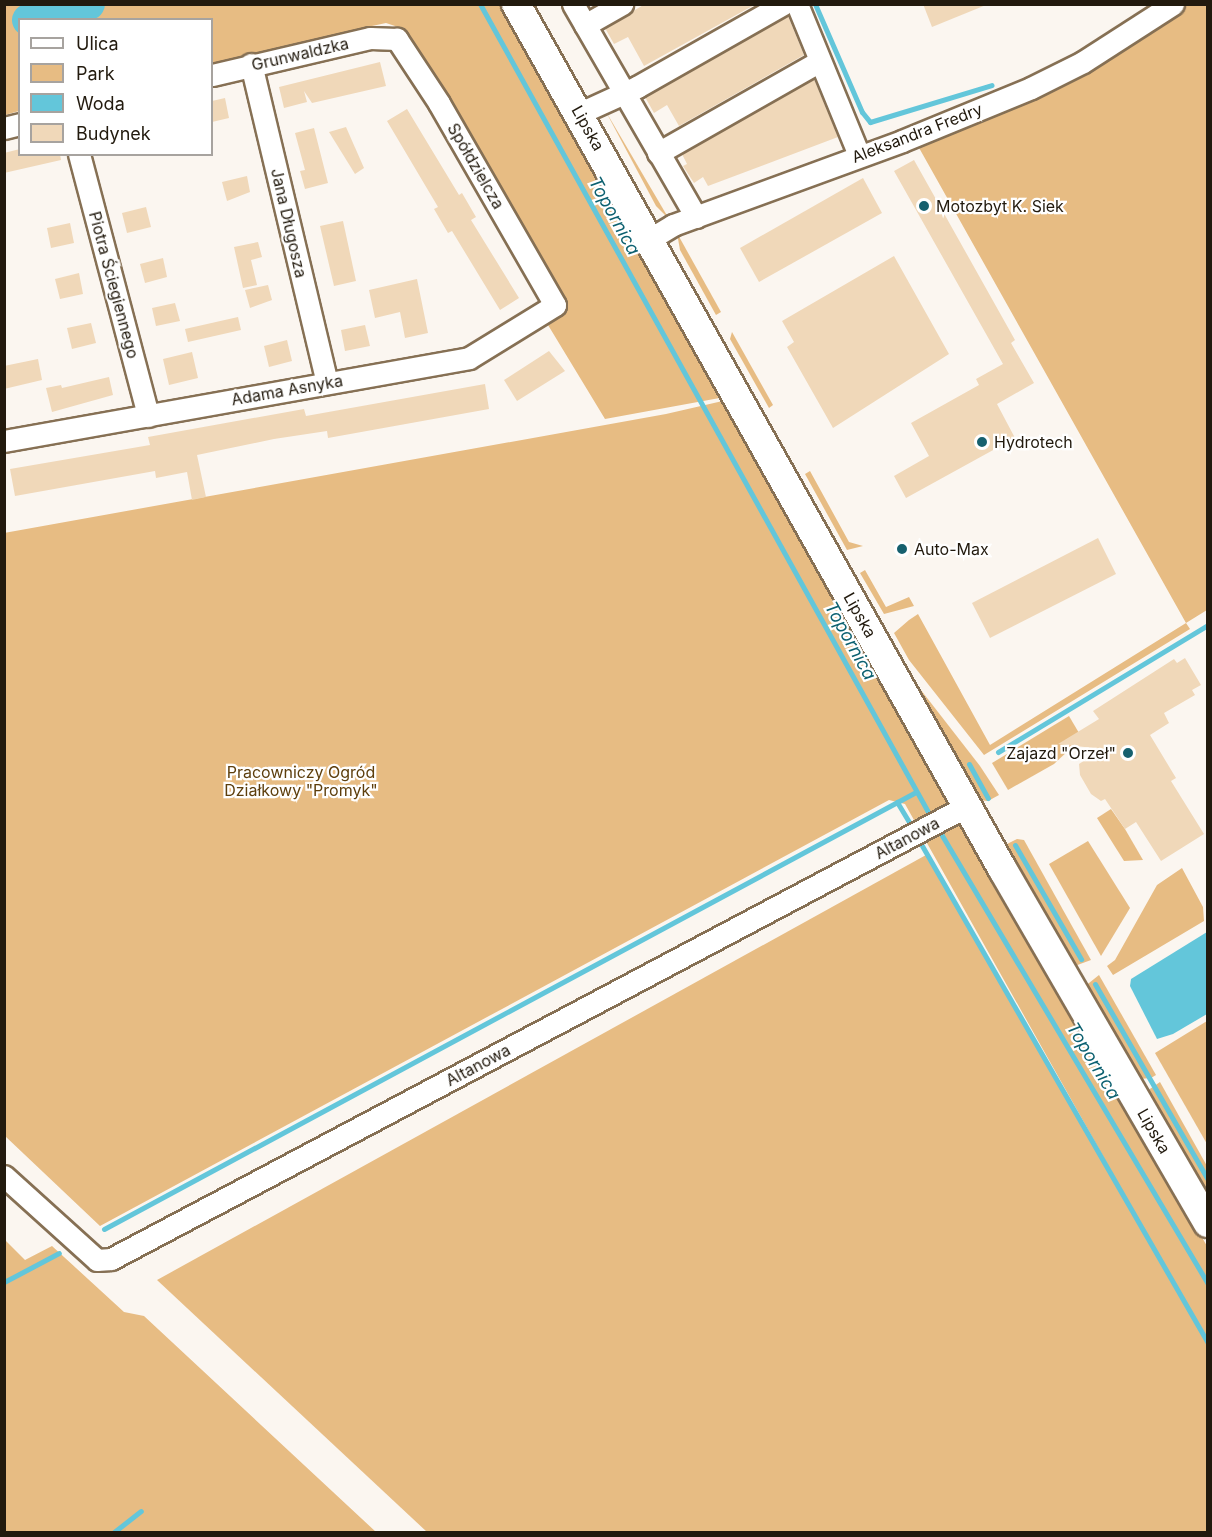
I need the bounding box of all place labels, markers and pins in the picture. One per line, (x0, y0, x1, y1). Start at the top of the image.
place label: Motozbyt K. Siek (936, 196, 1064, 216)
marker: Motozbyt K. Siek (917, 199, 931, 213)
place label: Hydrotech (994, 432, 1073, 452)
marker: Hydrotech (975, 435, 989, 449)
place label: Auto-Max (914, 539, 989, 559)
marker: Auto-Max (895, 542, 909, 556)
place label: Zajazd "Orzeł" (1006, 743, 1116, 763)
marker: Zajazd "Orzeł" (1121, 746, 1135, 760)

